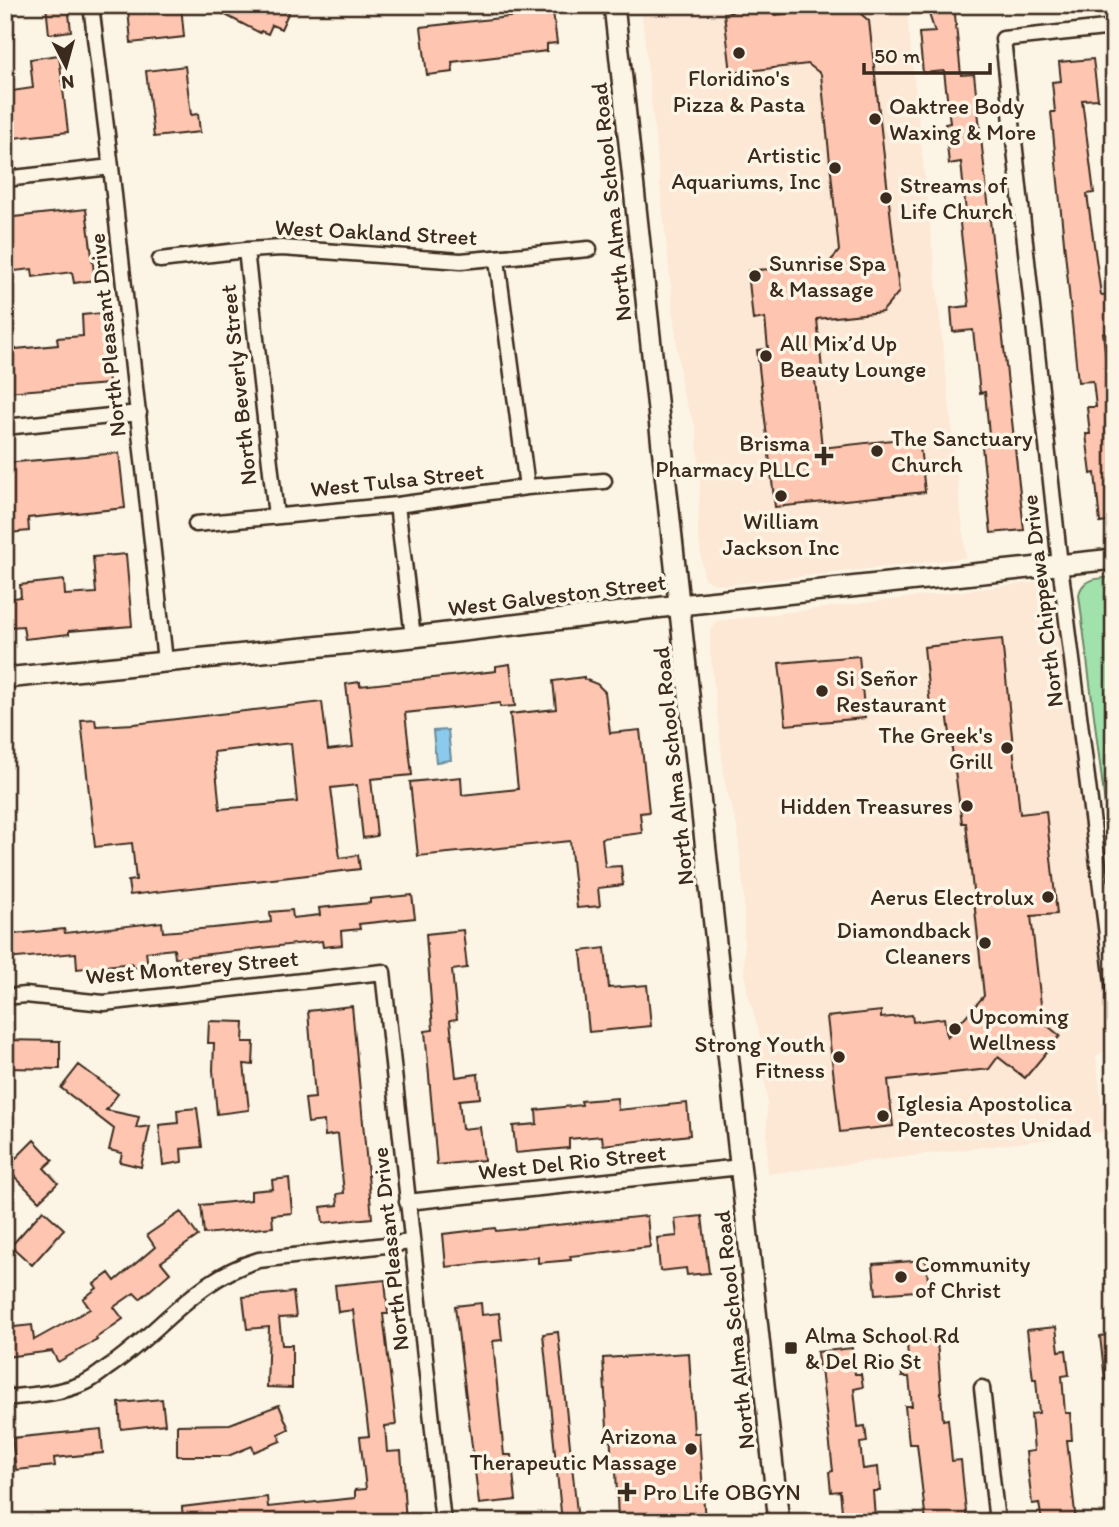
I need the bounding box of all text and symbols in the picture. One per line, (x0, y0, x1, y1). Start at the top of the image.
north arrow (32, 32, 102, 102)
scale bar (864, 32, 990, 76)
text: 50 m (874, 43, 921, 68)
marker: Floridino's Pizza & Pasta (731, 45, 747, 61)
place label: Floridino's Pizza & Pasta (673, 64, 805, 118)
text: N (60, 70, 75, 95)
street label: North Alma School Road (584, 81, 637, 323)
place label: Oaktree Body Waxing & More (889, 92, 1036, 146)
marker: Oaktree Body Waxing & More (867, 111, 883, 127)
place label: Artistic Aquariums, Inc (671, 141, 821, 195)
marker: Artistic Aquariums, Inc (827, 160, 843, 176)
place label: Streams of Life Church (900, 171, 1014, 225)
marker: Streams of Life Church (878, 190, 894, 206)
street label: West Oakland Street (274, 213, 478, 251)
street label: North Pleasant Drive (82, 232, 132, 438)
place label: Sunrise Spa & Massage (769, 249, 886, 303)
marker: Sunrise Spa & Massage (747, 268, 763, 284)
street label: North Beverly Street (214, 283, 262, 487)
place label: All Mix’d Up Beauty Lounge (780, 329, 926, 383)
marker: All Mix’d Up Beauty Lounge (758, 348, 774, 364)
place label: The Sanctuary Church (891, 424, 1033, 478)
place label: Brisma Pharmacy PLLC (655, 429, 810, 483)
marker: The Sanctuary Church (869, 443, 885, 459)
marker: Brisma Pharmacy PLLC (816, 448, 832, 464)
street label: West Tulsa Street (309, 457, 485, 503)
marker: William Jackson Inc (773, 488, 789, 504)
street label: North Chippewa Drive (1015, 493, 1069, 709)
place label: William Jackson Inc (722, 507, 840, 561)
street label: West Galveston Street (446, 568, 668, 622)
street label: North Alma School Road (646, 645, 699, 887)
place label: Si Señor Restaurant (836, 664, 947, 718)
marker: Si Señor Restaurant (814, 683, 830, 699)
place label: The Greek's Grill (879, 721, 993, 775)
marker: The Greek's Grill (999, 740, 1015, 756)
place label: Hidden Treasures (780, 792, 953, 820)
marker: Hidden Treasures (959, 798, 975, 814)
place label: Aerus Electrolux (871, 883, 1034, 911)
marker: Aerus Electrolux (1040, 889, 1056, 905)
place label: Diamondback Cleaners (836, 916, 971, 970)
marker: Diamondback Cleaners (977, 935, 993, 951)
street label: West Monterey Street (84, 944, 300, 990)
place label: Upcoming Wellness (969, 1002, 1069, 1056)
marker: Upcoming Wellness (947, 1021, 963, 1037)
place label: Strong Youth Fitness (695, 1030, 825, 1084)
marker: Strong Youth Fitness (831, 1049, 847, 1065)
place label: Iglesia Apostolica Pentecostes Unidad (897, 1089, 1092, 1143)
marker: Iglesia Apostolica Pentecostes Unidad (875, 1108, 891, 1124)
street label: West Del Rio Street (477, 1138, 668, 1186)
street label: North Pleasant Drive (365, 1146, 415, 1352)
street label: North Alma School Road (707, 1209, 760, 1451)
place label: Community of Christ (915, 1250, 1031, 1304)
marker: Community of Christ (893, 1269, 909, 1285)
place label: Alma School Rd & Del Rio St (805, 1321, 960, 1375)
marker: Alma School Rd & Del Rio St (783, 1340, 799, 1356)
place label: Arizona Therapeutic Massage (469, 1422, 677, 1476)
marker: Arizona Therapeutic Massage (683, 1441, 699, 1457)
place label: Pro Life OBGYN (643, 1478, 801, 1506)
marker: Pro Life OBGYN (617, 1482, 637, 1502)

